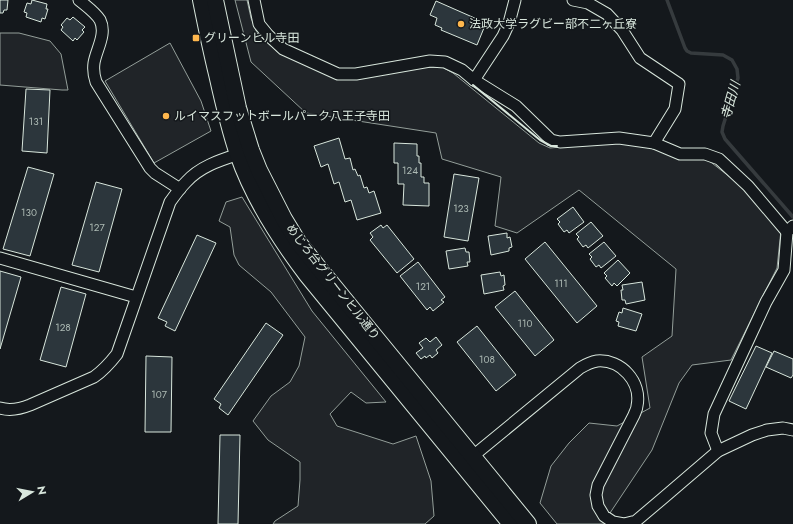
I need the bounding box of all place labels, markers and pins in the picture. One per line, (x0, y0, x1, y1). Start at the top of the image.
place label: 法政大学ラグビー部不二ヶ丘寮 (469, 15, 637, 33)
marker: 法政大学ラグビー部不二ヶ丘寮 (456, 19, 466, 29)
place label: グリーンヒル寺田 (204, 29, 299, 47)
marker: グリーンヒル寺田 (191, 33, 201, 43)
place label: ルイマスフットボールパーク八王子寺田 (174, 107, 390, 125)
marker: ルイマスフットボールパーク八王子寺田 (161, 111, 171, 121)

